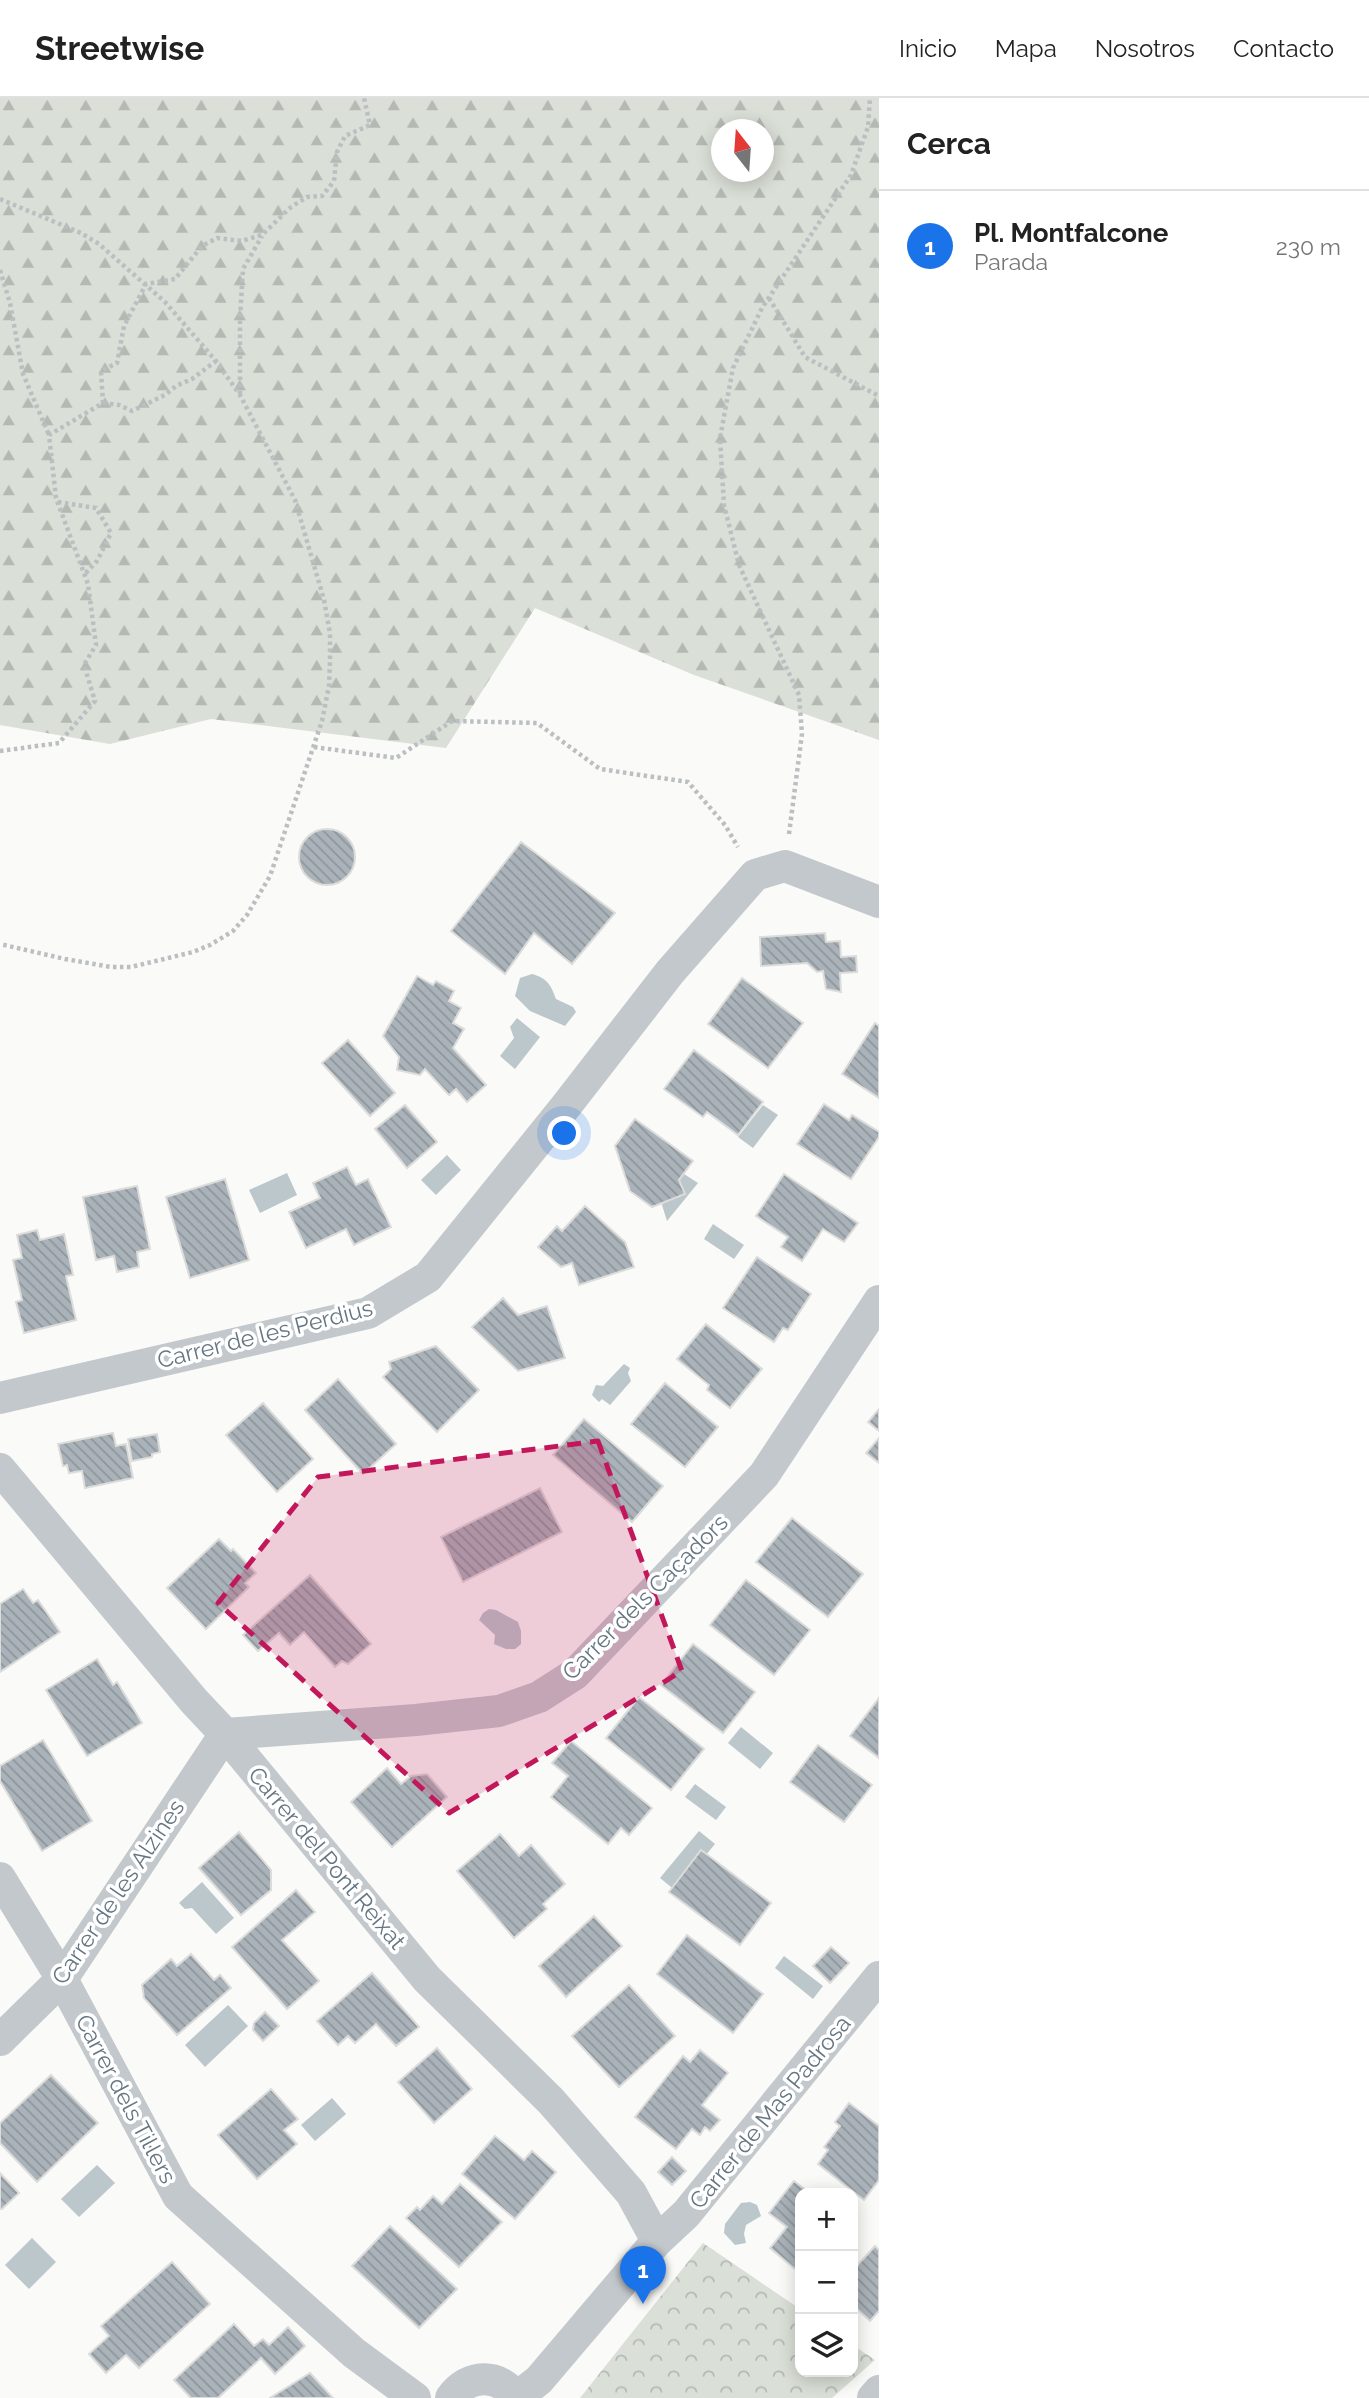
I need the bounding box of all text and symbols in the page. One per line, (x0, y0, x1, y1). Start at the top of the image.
text: Streetwise (35, 29, 204, 68)
text: Inicio (899, 34, 957, 63)
text: Mapa (995, 34, 1057, 63)
text: Nosotros (1095, 34, 1195, 63)
text: Contacto (1233, 34, 1334, 63)
north arrow (711, 119, 774, 182)
text: Cerca (907, 126, 991, 161)
text: Pl. Montfalcone (974, 218, 1168, 248)
text: 1 (924, 233, 936, 260)
text: 230 m (1276, 233, 1341, 260)
text: Parada (974, 248, 1048, 275)
your location (547, 1116, 581, 1150)
street label: Carrer de les Perdius (154, 1294, 375, 1373)
street label: Carrer dels Caçadors (556, 1508, 733, 1685)
street label: Carrer del Pont Reixat (243, 1761, 412, 1955)
street label: Carrer de les Alzines (46, 1794, 189, 1989)
street label: Carrer dels Til·lers (71, 2010, 182, 2188)
street label: Carrer de Mas Padrosa (684, 2010, 856, 2214)
map controls (795, 2188, 858, 2377)
button: + (795, 2188, 858, 2251)
pin: 1 (620, 2246, 666, 2304)
button: − (795, 2251, 858, 2314)
button: layers (795, 2314, 858, 2377)

